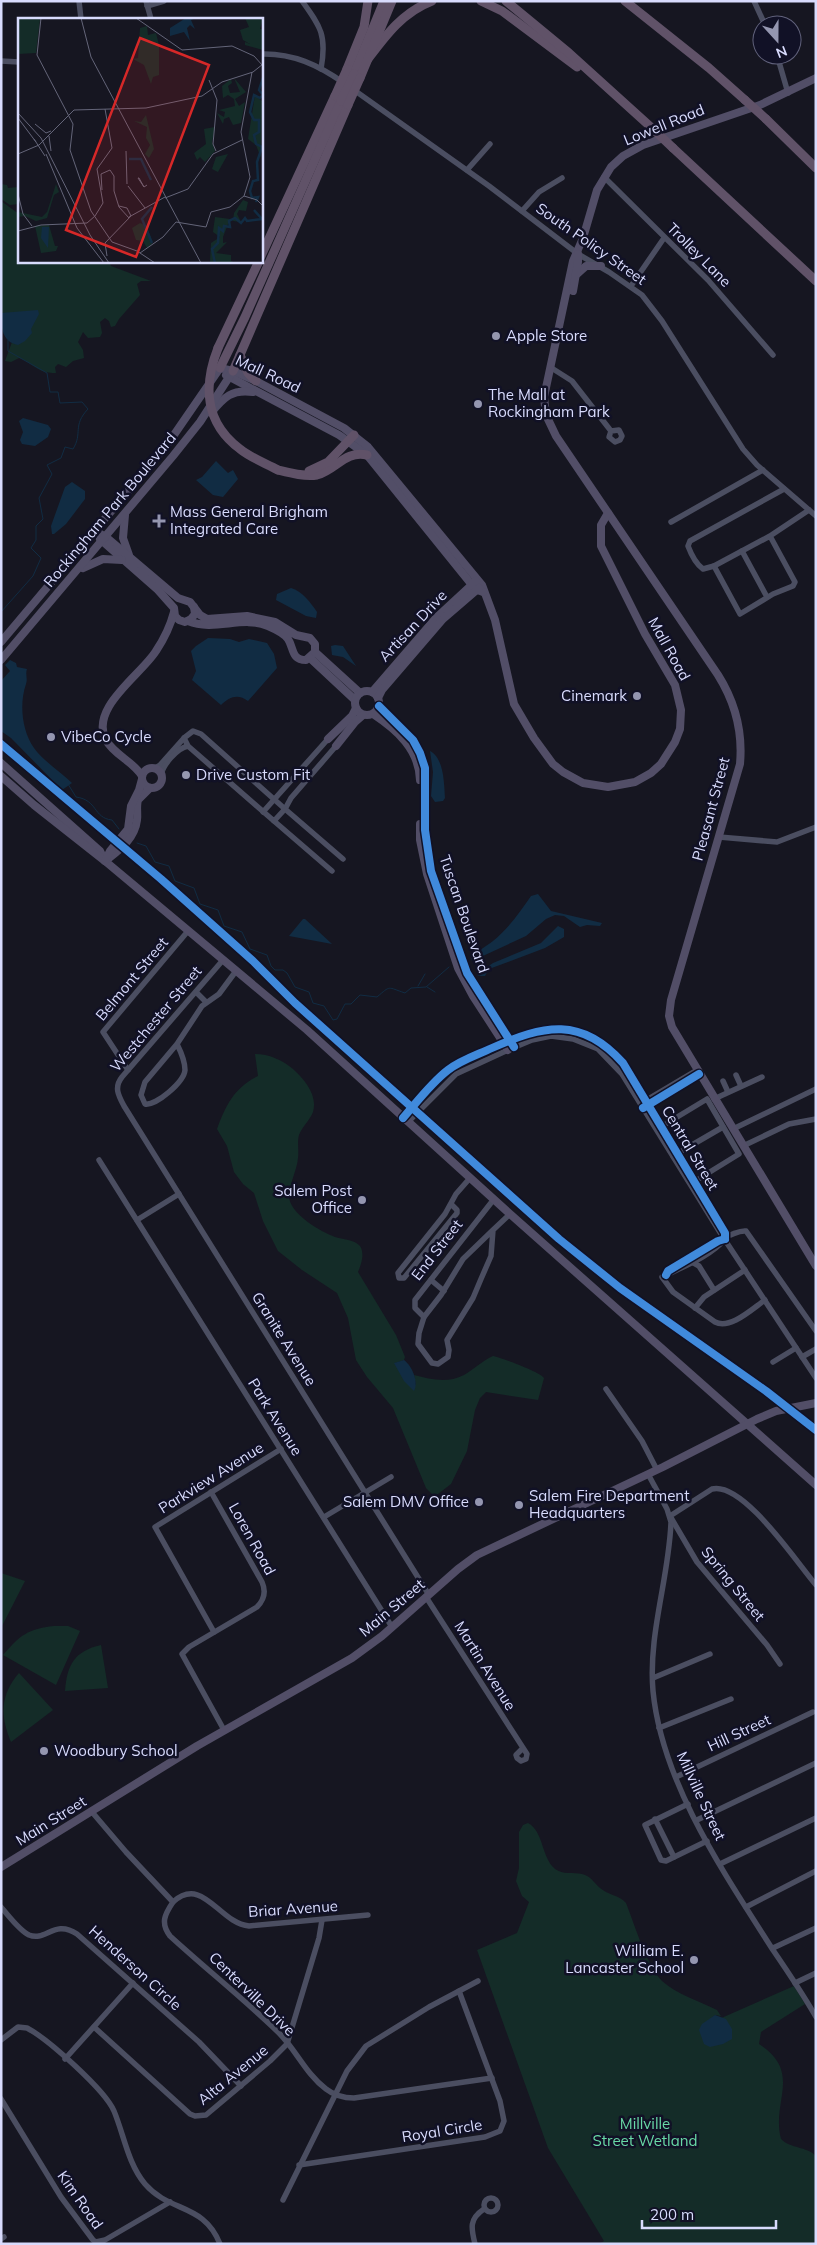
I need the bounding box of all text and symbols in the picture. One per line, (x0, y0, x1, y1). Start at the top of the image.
north arrow (752, 15, 802, 65)
inset map (18, 18, 262, 262)
text: N (773, 42, 790, 62)
street label: Lowell Road (621, 100, 707, 149)
street label: South Policy Street (532, 198, 650, 289)
street label: Trolley Lane (663, 219, 735, 291)
place label: Apple Store (506, 326, 587, 345)
marker: Apple Store (490, 330, 502, 342)
street label: Mall Road (233, 350, 304, 397)
place label: The Mall at Rockingham Park (488, 385, 610, 421)
marker: The Mall at Rockingham Park (472, 398, 484, 410)
street label: Rockingham Park Boulevard (39, 429, 180, 591)
place label: Mass General Brigham Integrated Care (170, 502, 328, 538)
marker: Mass General Brigham Integrated Care (152, 514, 166, 528)
street label: Artisan Drive (375, 586, 451, 665)
street label: Mall Road (644, 614, 695, 684)
place label: Cinemark (561, 686, 627, 705)
marker: Cinemark (631, 690, 643, 702)
place label: VibeCo Cycle (61, 727, 151, 746)
marker: VibeCo Cycle (45, 731, 57, 743)
street label: Pleasant Street (688, 755, 733, 863)
place label: Drive Custom Fit (196, 765, 310, 784)
marker: Drive Custom Fit (180, 769, 192, 781)
street label: Tuscan Boulevard (435, 852, 494, 975)
street label: Belmont Street (91, 933, 172, 1024)
street label: Westchester Street (106, 962, 205, 1076)
street label: Central Street (658, 1102, 723, 1193)
place label: Salem Post Office (274, 1181, 352, 1217)
marker: Salem Post Office (356, 1194, 368, 1206)
street label: End Street (407, 1215, 466, 1284)
street label: Granite Avenue (248, 1288, 321, 1389)
street label: Park Avenue (244, 1374, 307, 1459)
street label: Parkview Avenue (155, 1438, 267, 1517)
place label: Salem Fire Department Headquarters (529, 1486, 689, 1522)
place label: Salem DMV Office (343, 1492, 469, 1511)
marker: Salem DMV Office (473, 1496, 485, 1508)
street label: Loren Road (225, 1499, 280, 1578)
marker: Salem Fire Department Headquarters (513, 1499, 525, 1511)
street label: Spring Street (697, 1543, 769, 1625)
street label: Main Street (355, 1575, 428, 1640)
street label: Martin Avenue (450, 1618, 520, 1714)
street label: Hill Street (704, 1710, 773, 1755)
place label: Woodbury School (54, 1741, 178, 1760)
marker: Woodbury School (38, 1745, 50, 1757)
street label: Millville Street (673, 1748, 730, 1843)
street label: Main Street (12, 1791, 90, 1850)
street label: Briar Avenue (247, 1896, 338, 1921)
street label: Henderson Circle (85, 1921, 186, 2014)
place label: William E. Lancaster School (565, 1941, 684, 1977)
street label: Centerville Drive (205, 1948, 300, 2040)
marker: William E. Lancaster School (688, 1954, 700, 1966)
street label: Alta Avenue (194, 2040, 272, 2109)
park label: Millville Street Wetland (593, 2114, 697, 2150)
street label: Royal Circle (400, 2115, 484, 2146)
street label: Kim Road (53, 2167, 107, 2233)
scale bar (642, 2198, 776, 2230)
text: 200 m (650, 2205, 694, 2224)

